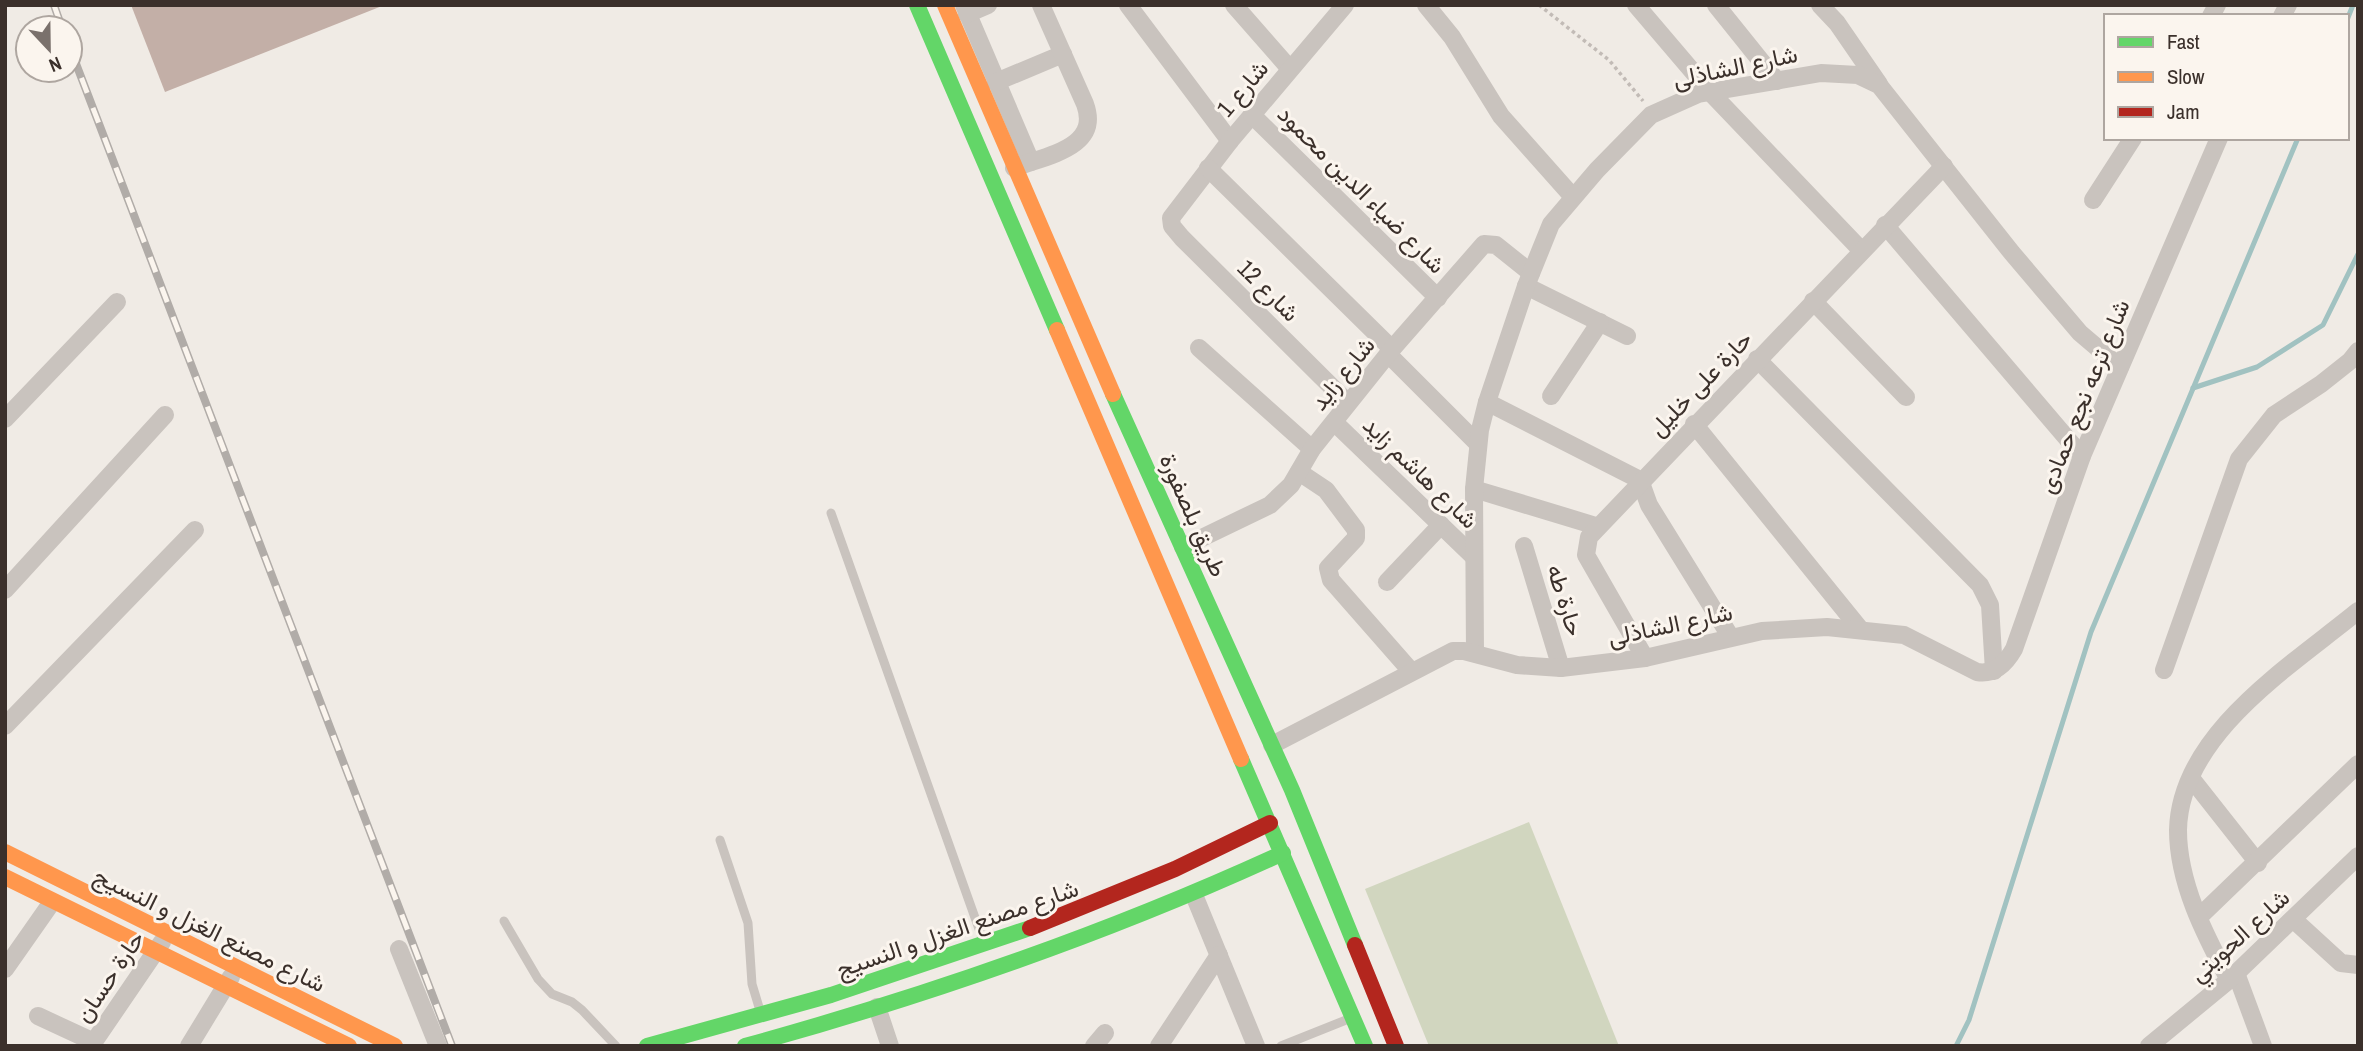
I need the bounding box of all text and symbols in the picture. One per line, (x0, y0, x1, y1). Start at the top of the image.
north arrow (14, 14, 84, 84)
legend (2104, 14, 2349, 140)
text: Fast (2167, 27, 2200, 56)
street label: شارع الشاذلى (1670, 37, 1801, 96)
text: N (45, 51, 65, 79)
street label: شارع 1 (1209, 53, 1276, 124)
text: Slow (2167, 62, 2205, 91)
text: Jam (2167, 97, 2200, 126)
street label: شارع ضياء الدين محمود (1270, 98, 1453, 281)
street label: شارع 12 (1230, 252, 1307, 329)
street label: شارع ترعه نجع حمادى (2029, 294, 2138, 499)
street label: حارة على خليل (1641, 323, 1759, 443)
street label: شارع زايد (1302, 329, 1382, 417)
street label: شارع هاشم زايد (1356, 409, 1486, 536)
street label: طريق بلصفورة (1153, 448, 1235, 582)
street label: حارة طه (1540, 560, 1592, 640)
street label: شارع الشاذلى (1605, 595, 1736, 654)
street label: شارع مصنع الغزل و النسيج (88, 859, 331, 1001)
street label: شارع مصنع الغزل و النسيج (832, 871, 1083, 986)
street label: شارع الحويتي (2182, 881, 2299, 992)
street label: حارة حسان (67, 924, 151, 1028)

